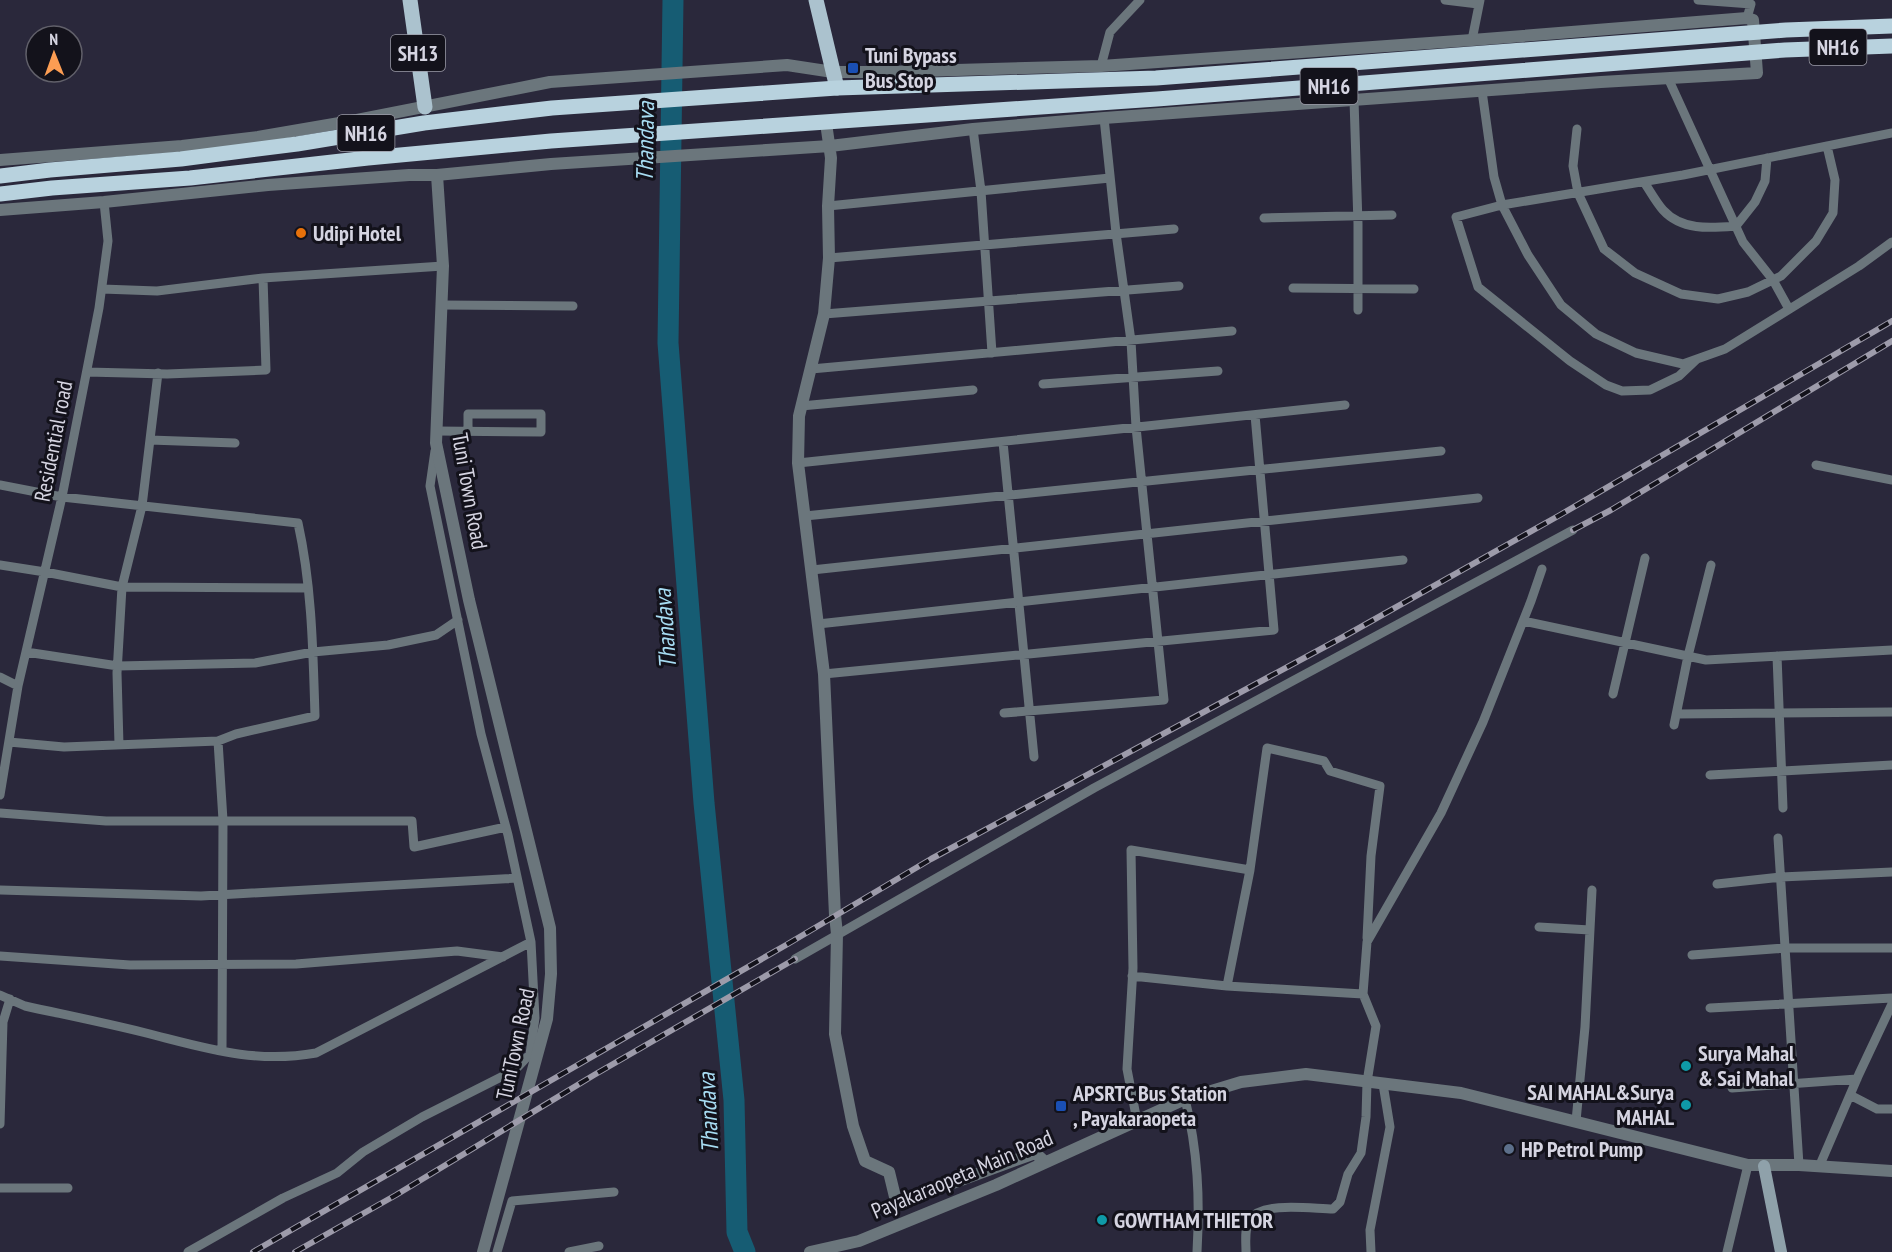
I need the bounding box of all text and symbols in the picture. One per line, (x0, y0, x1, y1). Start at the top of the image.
north arrow (24, 24, 84, 84)
text: N (49, 29, 58, 49)
road number: NH16 (1810, 29, 1866, 65)
road number: SH13 (391, 35, 445, 71)
place label: Tuni Bypass Bus Stop (865, 41, 957, 94)
marker: Tuni Bypass Bus Stop (846, 61, 860, 75)
road number: NH16 (1300, 68, 1358, 104)
water label: Thandava (629, 100, 661, 182)
road number: NH16 (338, 115, 394, 151)
place label: Udipi Hotel (313, 219, 402, 247)
marker: Udipi Hotel (294, 226, 308, 240)
street label: Residential road (28, 378, 78, 504)
street label: Tuni Town Road (446, 431, 494, 551)
water label: Thandava (647, 586, 683, 670)
street label: TuniTown Road (489, 986, 541, 1102)
place label: Surya Mahal & Sai Mahal (1698, 1039, 1795, 1092)
marker: Surya Mahal & Sai Mahal (1679, 1059, 1693, 1073)
water label: Thandava (690, 1071, 726, 1154)
place label: SAI MAHAL&Surya MAHAL (1527, 1078, 1675, 1131)
place label: APSRTC Bus Station , Payakaraopeta (1072, 1079, 1227, 1132)
marker: SAI MAHAL&Surya MAHAL (1679, 1098, 1693, 1112)
marker: APSRTC Bus Station , Payakaraopeta (1054, 1099, 1068, 1113)
street label: Payakaraopeta Main Road (867, 1123, 1057, 1225)
place label: HP Petrol Pump (1521, 1135, 1643, 1163)
marker: HP Petrol Pump (1502, 1142, 1516, 1156)
place label: GOWTHAM THIETOR (1114, 1206, 1273, 1234)
marker: GOWTHAM THIETOR (1095, 1213, 1109, 1227)

